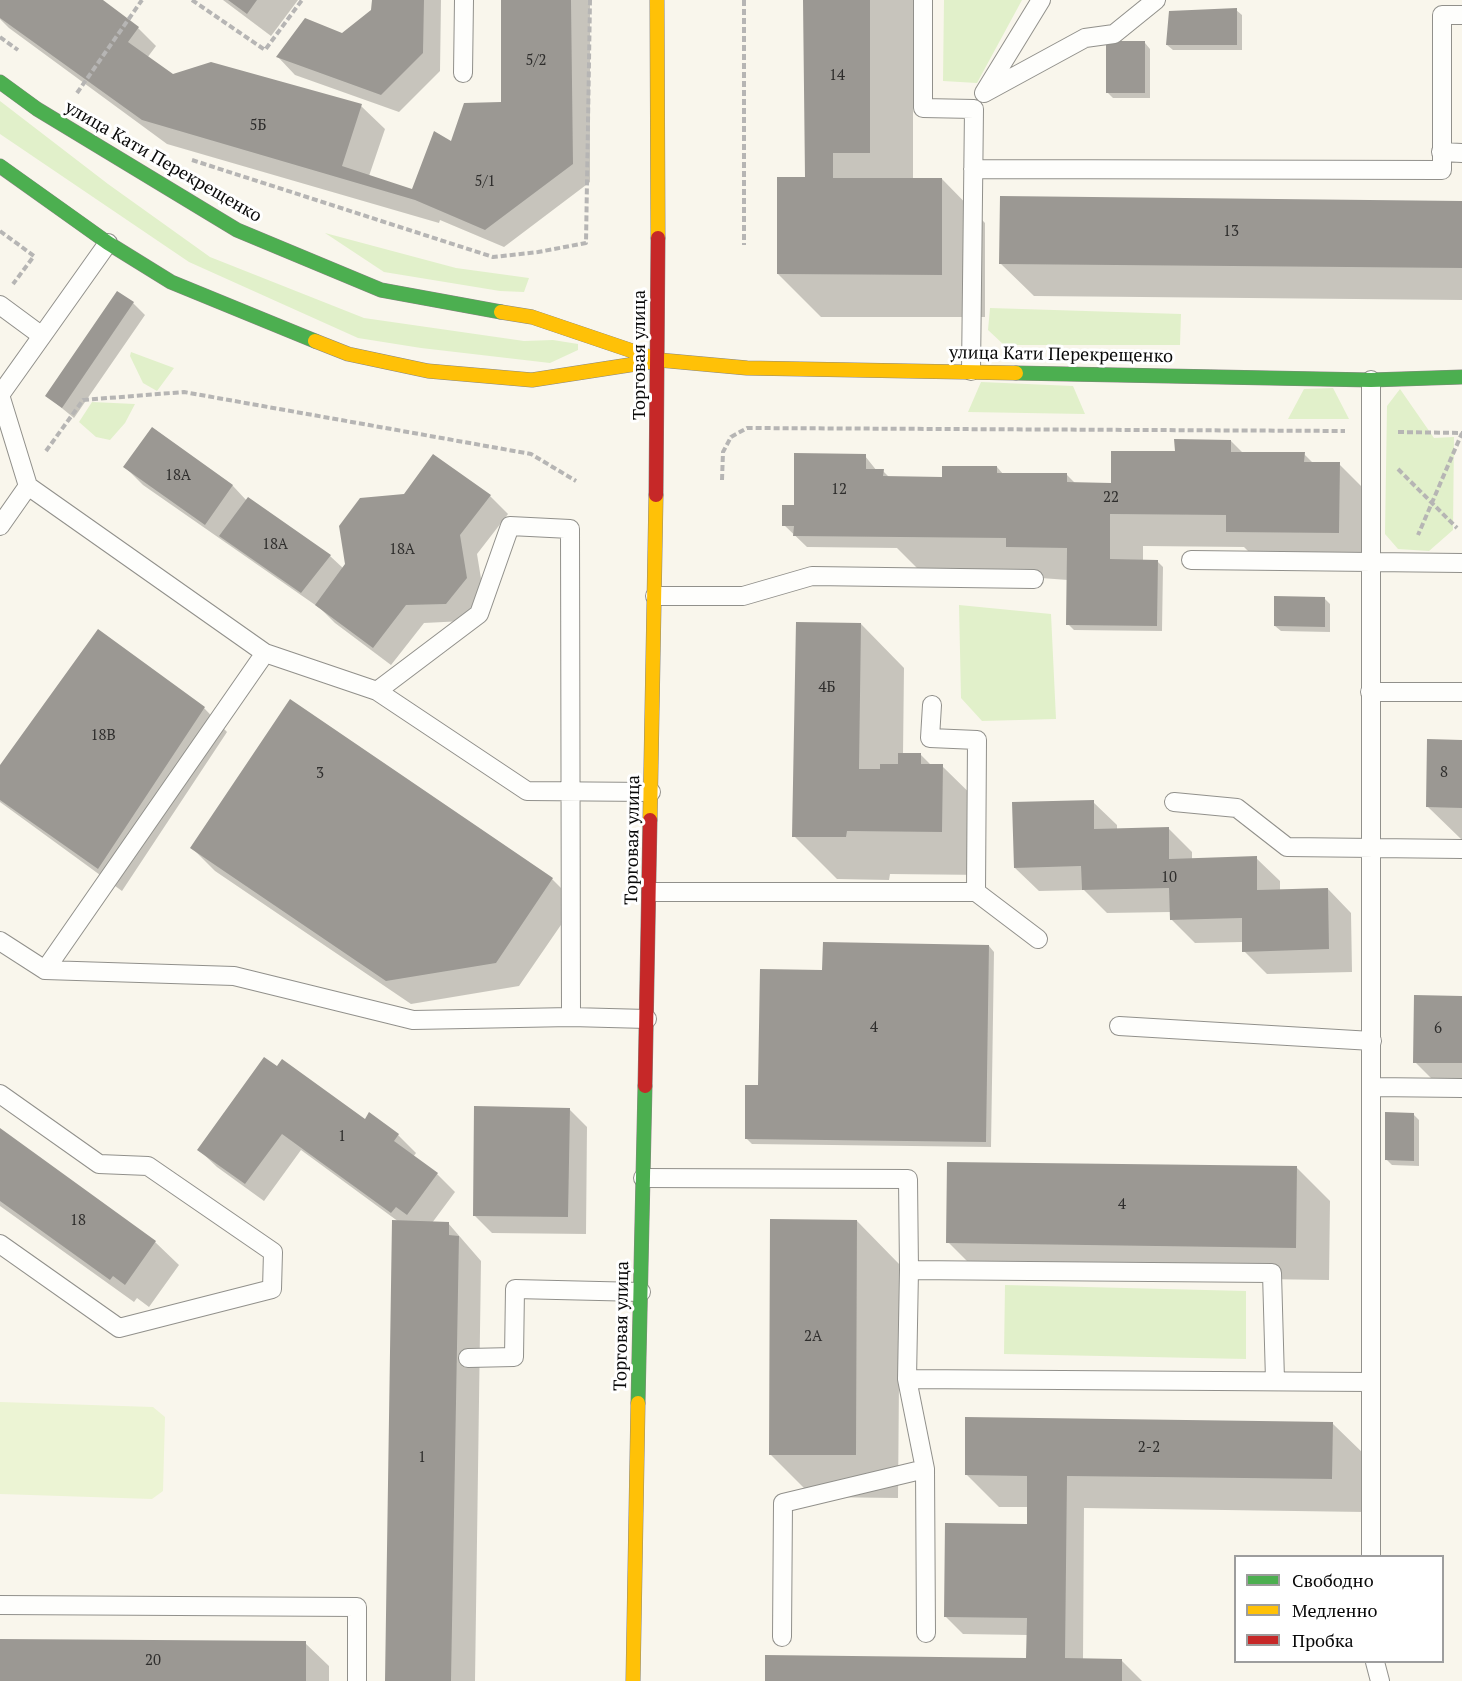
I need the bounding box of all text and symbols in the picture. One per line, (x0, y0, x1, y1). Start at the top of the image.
house number: 5/2 (525, 52, 547, 70)
house number: 14 (829, 67, 845, 85)
street label: улица Кати Перекрещенко (61, 97, 265, 227)
house number: 5Б (250, 117, 266, 135)
house number: 5/1 (474, 173, 496, 191)
house number: 13 (1223, 223, 1239, 241)
street label: Торговая улица (629, 290, 651, 420)
street label: улица Кати Перекрещенко (949, 342, 1173, 368)
house number: 18А (165, 467, 191, 485)
house number: 12 (831, 481, 847, 499)
house number: 22 (1103, 489, 1119, 507)
house number: 18А (262, 536, 288, 554)
house number: 18А (389, 541, 415, 559)
house number: 4Б (819, 679, 835, 697)
house number: 18В (90, 727, 116, 745)
house number: 8 (1440, 764, 1448, 782)
house number: 3 (316, 765, 324, 783)
street label: Торговая улица (621, 775, 645, 905)
house number: 10 (1161, 869, 1177, 887)
house number: 4 (870, 1019, 878, 1037)
house number: 6 (1434, 1020, 1442, 1038)
house number: 1 (338, 1128, 346, 1146)
house number: 4 (1118, 1196, 1126, 1214)
house number: 18 (70, 1212, 86, 1230)
street label: Торговая улица (610, 1261, 634, 1391)
house number: 2А (804, 1328, 822, 1346)
house number: 2-2 (1138, 1439, 1160, 1457)
house number: 1 (418, 1449, 426, 1467)
legend (1234, 1555, 1444, 1663)
text: Свободно (1292, 1568, 1374, 1592)
text: Медленно (1292, 1598, 1378, 1622)
text: Пробка (1292, 1628, 1354, 1652)
house number: 20 (145, 1652, 161, 1670)

